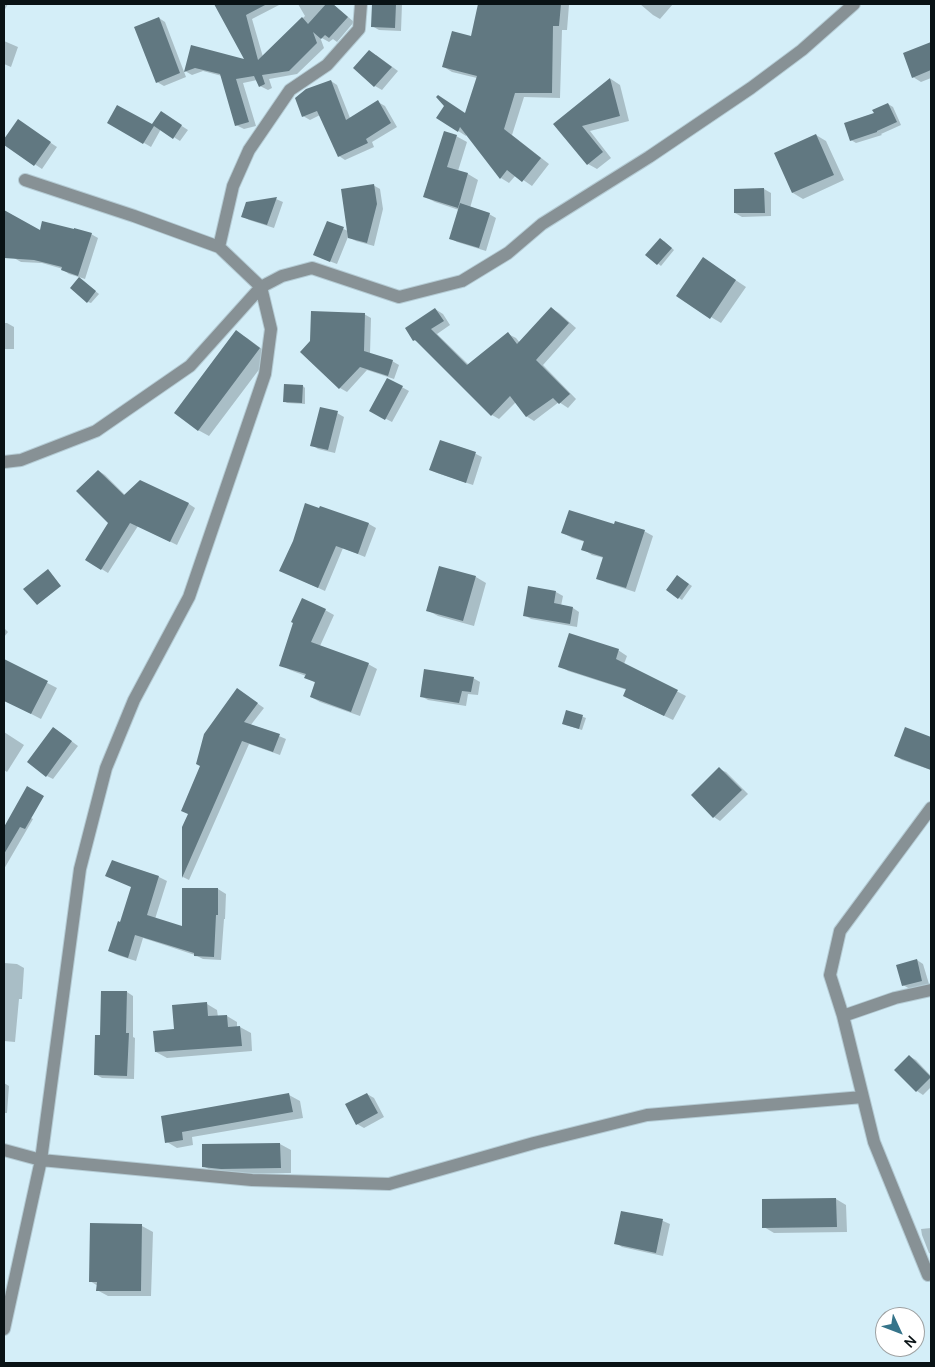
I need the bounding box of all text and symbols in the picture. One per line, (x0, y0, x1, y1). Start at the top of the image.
north arrow (875, 1307, 925, 1357)
text: N (900, 1332, 921, 1352)

